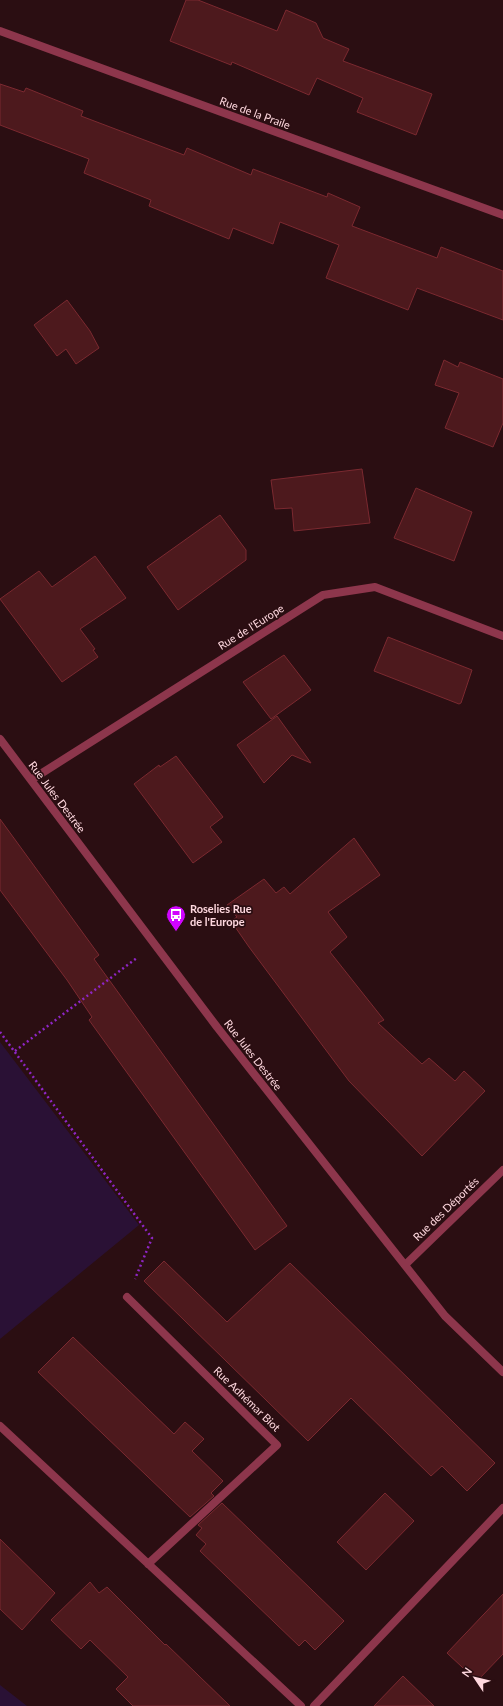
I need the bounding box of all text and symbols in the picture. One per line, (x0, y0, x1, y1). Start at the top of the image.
street label: Rue de la Praile (218, 94, 292, 131)
street label: Rue de l'Europe (215, 601, 286, 652)
street label: Rue Jules Destrée (26, 758, 89, 835)
place label: Roselies Rue de l'Europe (190, 902, 252, 928)
bus stop icon: Roselies Rue de l'Europe (165, 904, 187, 932)
street label: Rue Jules Destrée (222, 1017, 285, 1093)
street label: Rue des Déportés (410, 1174, 481, 1243)
street label: Rue Adhémar Biot (211, 1364, 283, 1434)
north arrow (455, 1658, 495, 1698)
text: N (459, 1665, 474, 1679)

